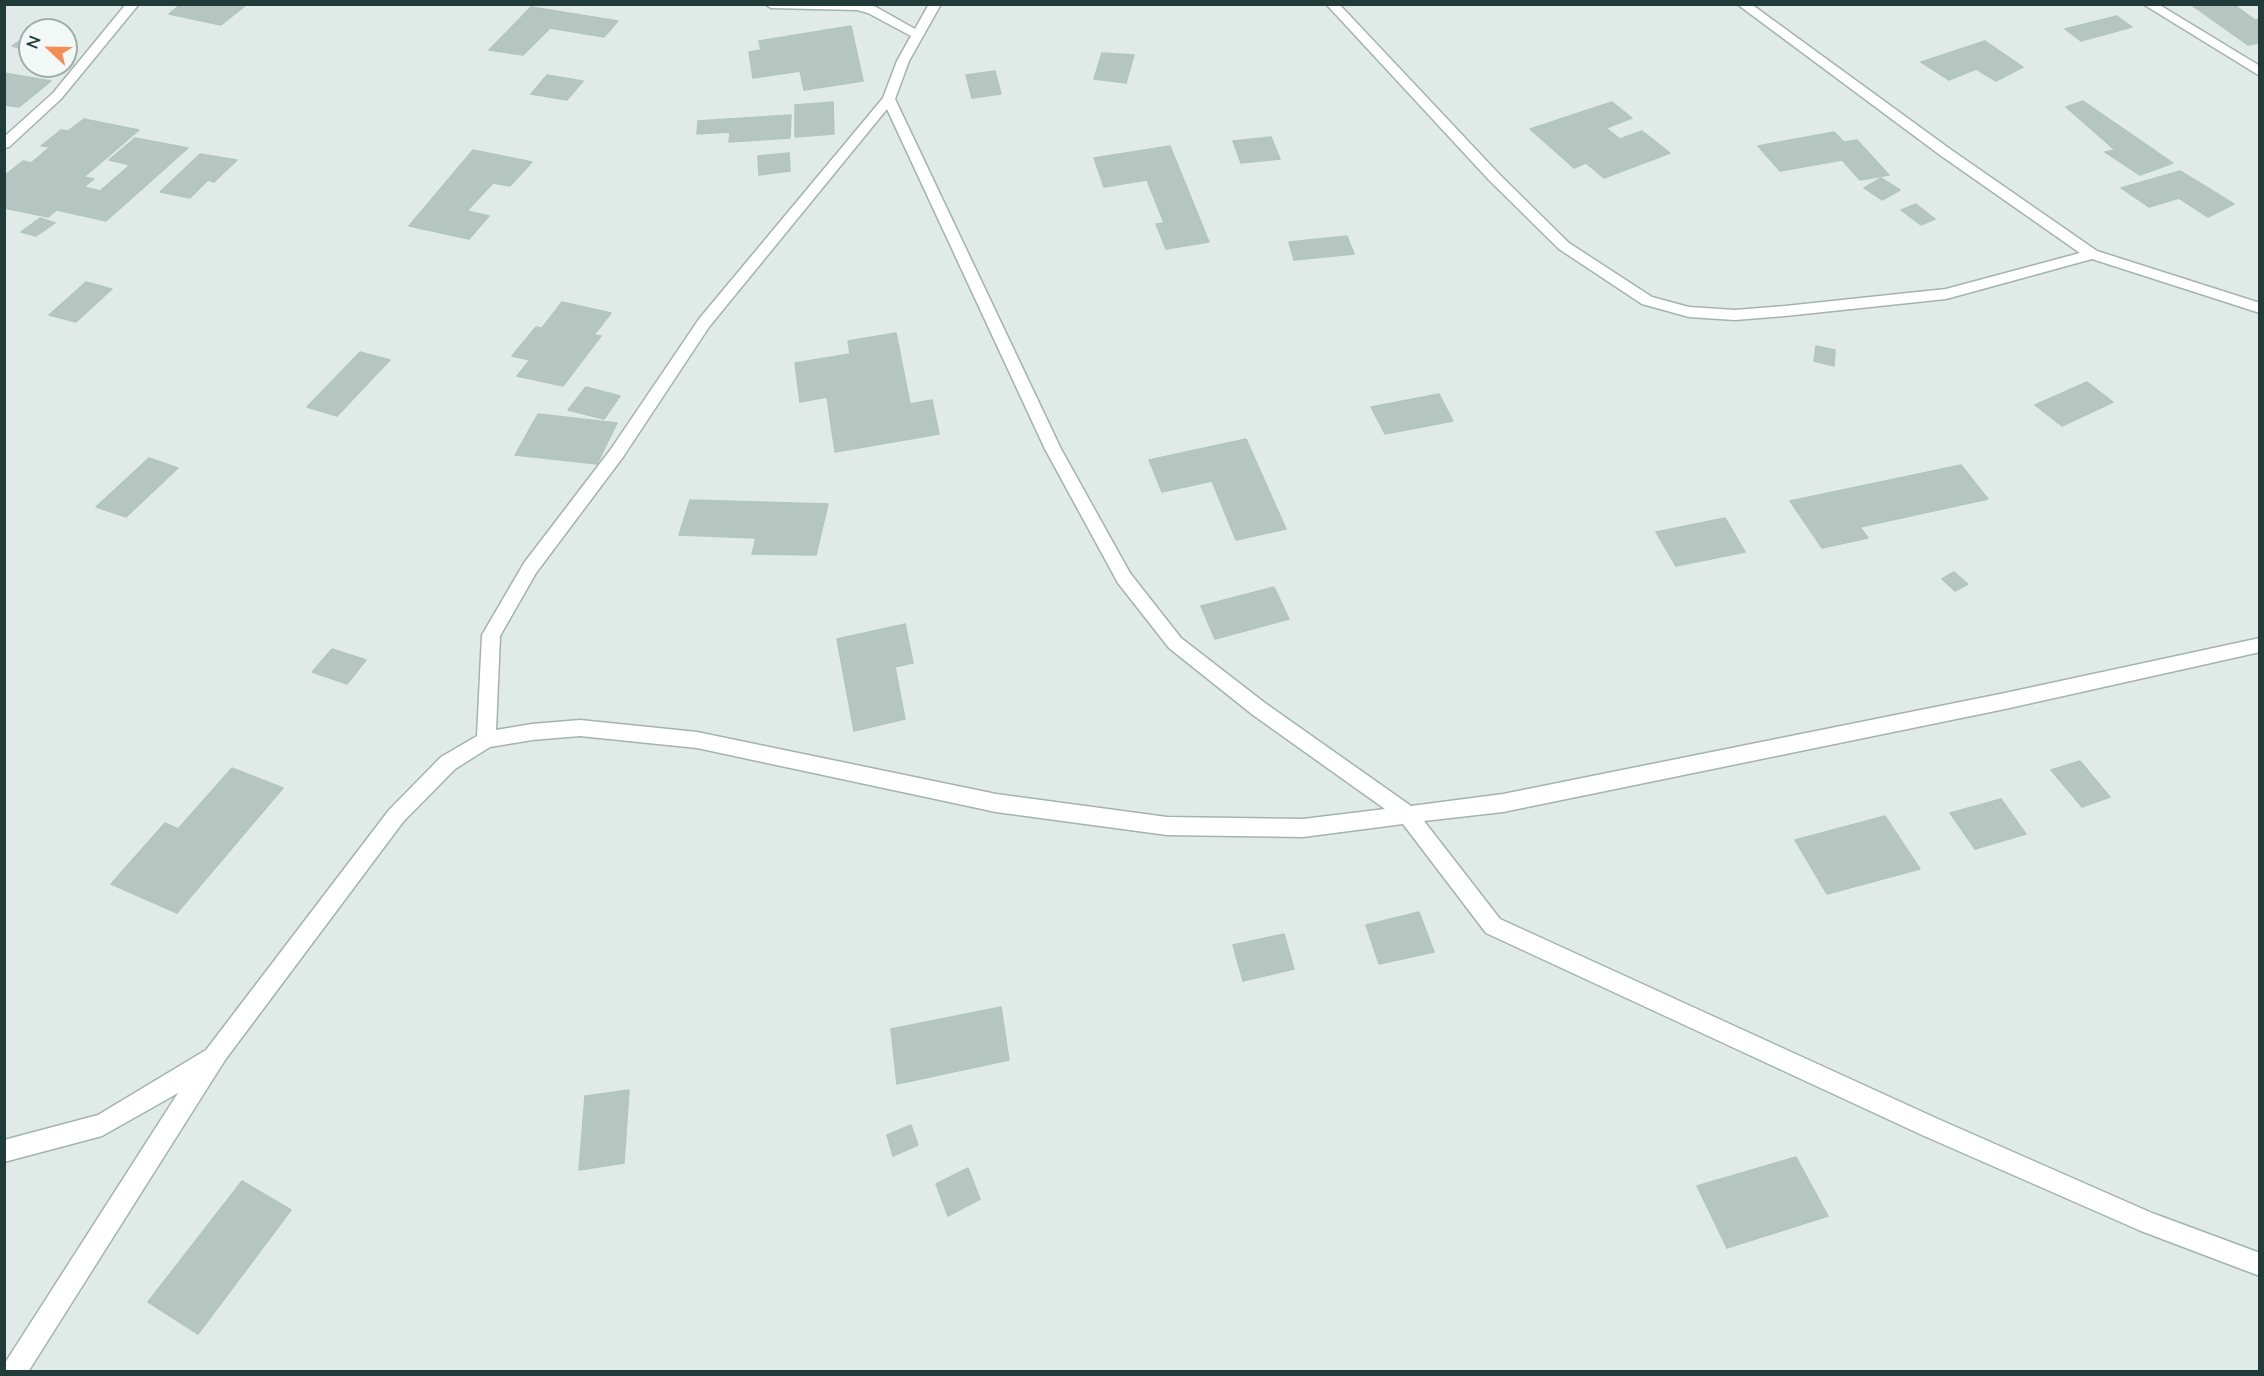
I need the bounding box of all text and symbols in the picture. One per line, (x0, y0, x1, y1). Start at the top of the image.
north arrow (18, 18, 78, 78)
text: N (22, 33, 44, 51)

